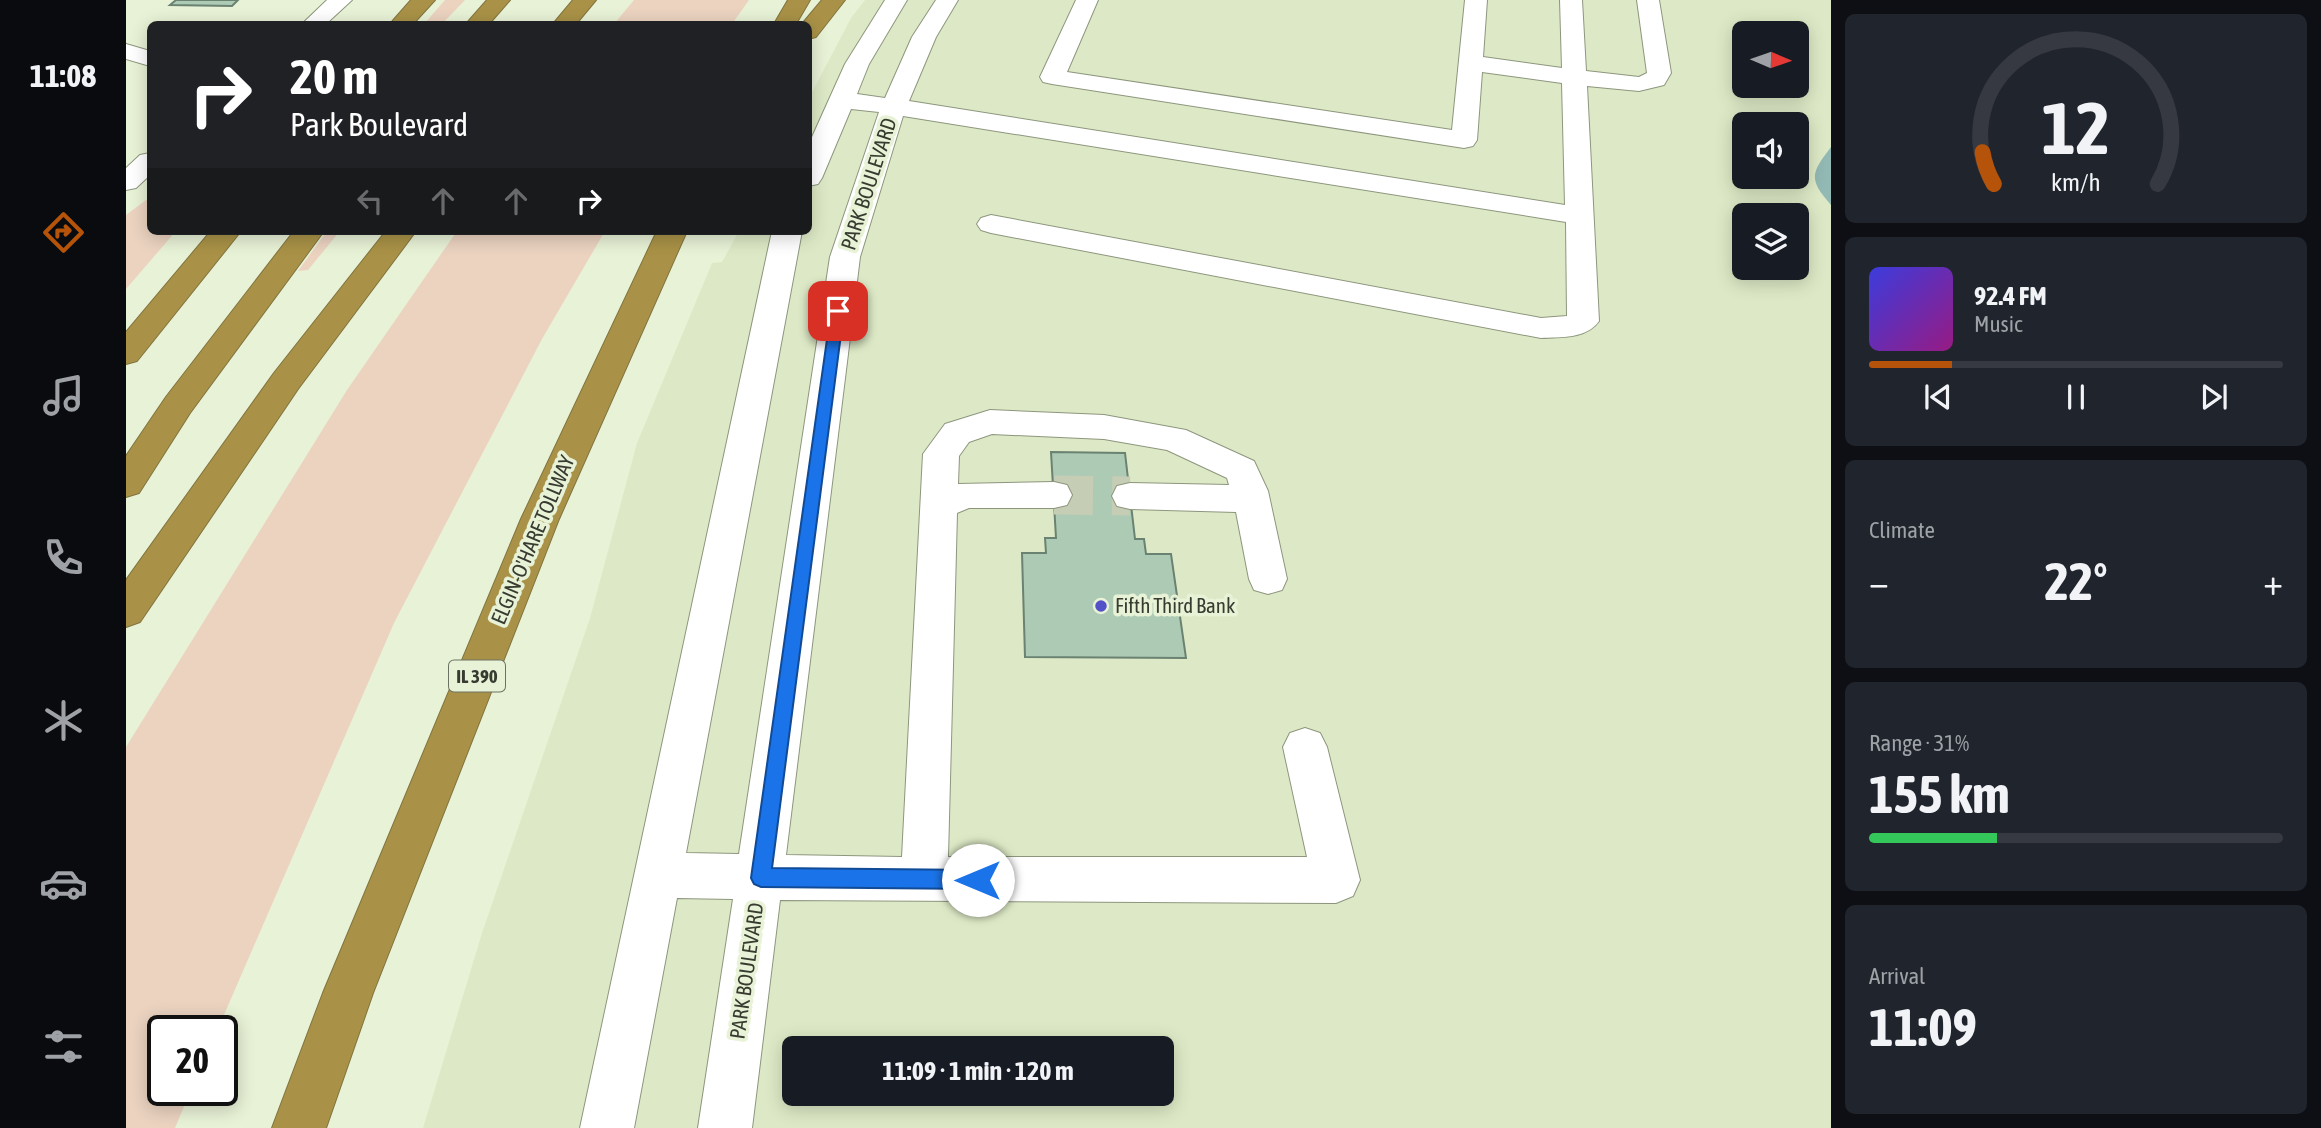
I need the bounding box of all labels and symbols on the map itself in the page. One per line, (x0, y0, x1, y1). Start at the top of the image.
north arrow (1732, 21, 1810, 98)
street label: PARK BOULEVARD (835, 115, 901, 253)
pin (808, 281, 868, 341)
street label: ELGIN-O'HARE TOLLWAY (486, 451, 579, 628)
place label: Fifth Third Bank (1115, 593, 1235, 617)
marker: Fifth Third Bank (1093, 598, 1109, 614)
road number: IL 390 (449, 660, 505, 692)
position arrow (941, 843, 1015, 917)
street label: PARK BOULEVARD (725, 901, 767, 1041)
speed limit sign: 20 (147, 1015, 238, 1106)

